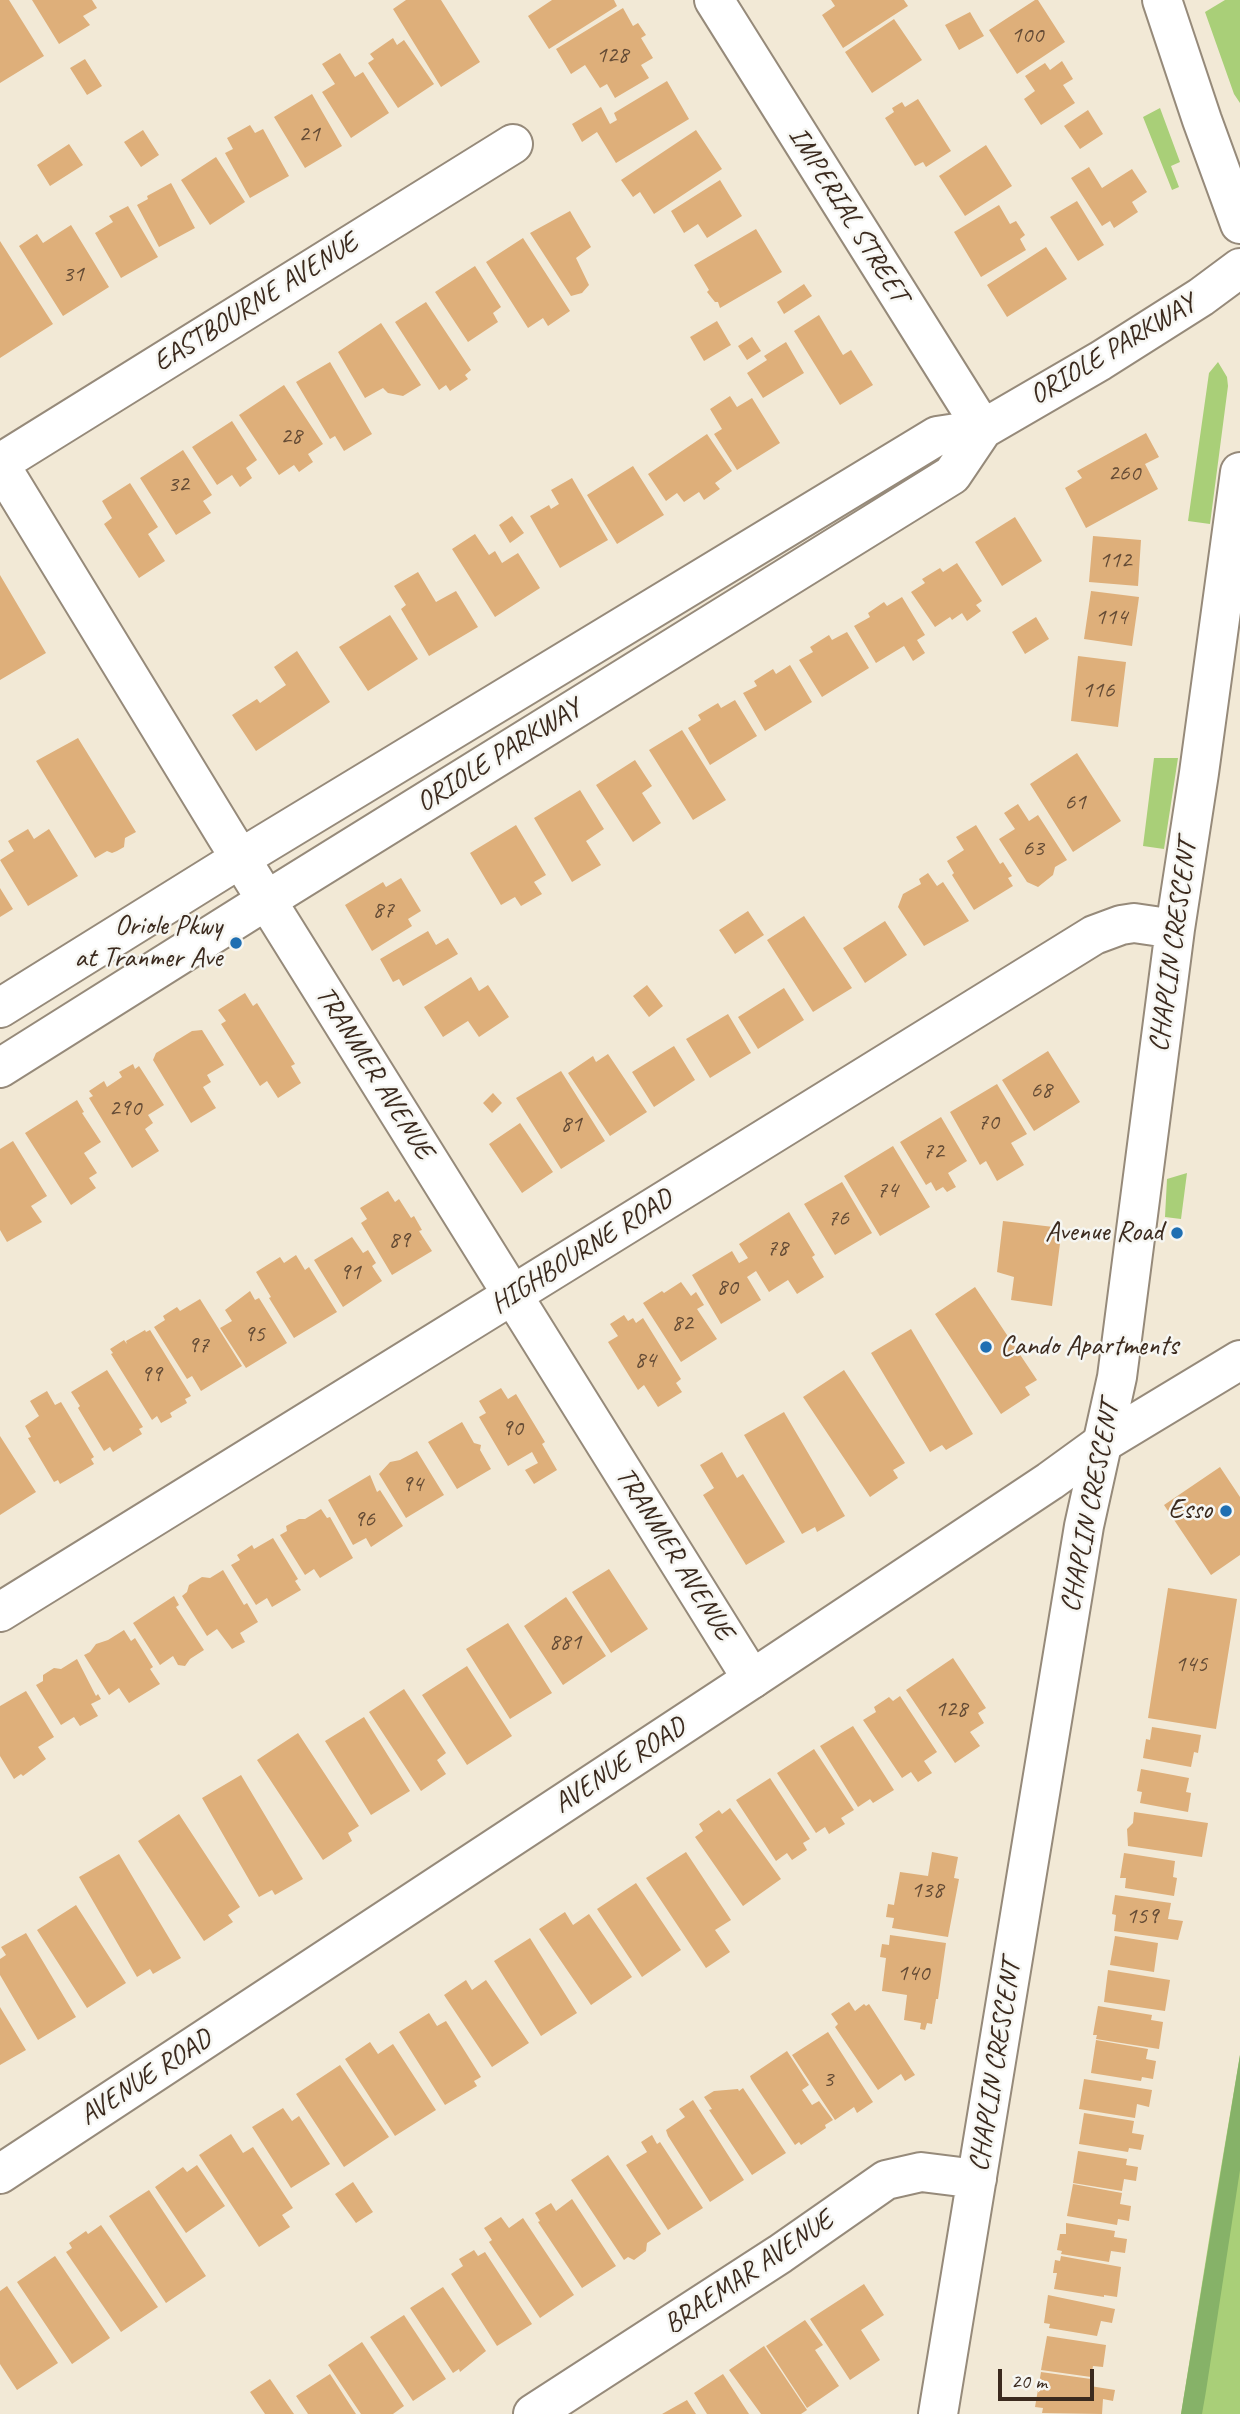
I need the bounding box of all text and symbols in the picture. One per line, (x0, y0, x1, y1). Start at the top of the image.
house number: 100 (1011, 22, 1043, 50)
house number: 128 (596, 42, 628, 70)
house number: 21 (298, 121, 320, 149)
street label: IMPERIAL STREET (781, 121, 915, 309)
street label: EASTBOURNE AVENUE (148, 227, 364, 379)
house number: 31 (62, 261, 84, 289)
street label: ORIOLE PARKWAY (1024, 287, 1202, 413)
house number: 28 (280, 423, 302, 451)
house number: 260 (1108, 460, 1140, 488)
house number: 32 (167, 471, 189, 499)
house number: 112 (1099, 547, 1131, 575)
house number: 114 (1095, 604, 1127, 632)
house number: 116 (1082, 677, 1114, 705)
street label: ORIOLE PARKWAY (411, 692, 587, 820)
house number: 61 (1064, 789, 1086, 817)
house number: 63 (1022, 835, 1044, 863)
street label: CHAPLIN CRESCENT (1143, 838, 1205, 1054)
house number: 87 (372, 897, 394, 925)
place label: Oriole Pkwy at Tranmer Ave (74, 910, 222, 976)
marker: Oriole Pkwy at Tranmer Ave (228, 935, 244, 951)
street label: TRANMER AVENUE (308, 981, 440, 1165)
house number: 68 (1030, 1077, 1052, 1105)
house number: 290 (109, 1095, 141, 1123)
house number: 70 (977, 1109, 999, 1137)
house number: 81 (560, 1111, 582, 1139)
house number: 72 (922, 1138, 944, 1166)
house number: 74 (876, 1177, 898, 1205)
street label: HIGHBOURNE ROAD (485, 1182, 679, 1322)
house number: 76 (827, 1205, 849, 1233)
place label: Avenue Road (1045, 1216, 1163, 1250)
marker: Avenue Road (1169, 1225, 1185, 1241)
house number: 89 (388, 1227, 410, 1255)
house number: 78 (766, 1235, 788, 1263)
house number: 91 (339, 1259, 361, 1287)
house number: 80 (716, 1274, 738, 1302)
house number: 82 (671, 1310, 693, 1338)
house number: 95 (243, 1321, 265, 1349)
place label: Cando Apartments (1000, 1330, 1178, 1364)
house number: 97 (187, 1332, 209, 1360)
marker: Cando Apartments (978, 1339, 994, 1355)
house number: 84 (634, 1347, 656, 1375)
house number: 99 (140, 1361, 162, 1389)
street label: CHAPLIN CRESCENT (1054, 1399, 1128, 1615)
house number: 90 (501, 1415, 523, 1443)
street label: TRANMER AVENUE (608, 1462, 740, 1646)
house number: 94 (401, 1471, 423, 1499)
place label: Esso (1168, 1494, 1212, 1528)
marker: Esso (1218, 1503, 1234, 1519)
house number: 96 (353, 1506, 375, 1534)
house number: 881 (549, 1629, 581, 1657)
house number: 145 (1175, 1651, 1207, 1679)
house number: 128 (935, 1696, 967, 1724)
street label: AVENUE ROAD (548, 1711, 692, 1821)
house number: 138 (911, 1877, 943, 1905)
house number: 159 (1126, 1903, 1158, 1931)
street label: CHAPLIN CRESCENT (963, 1958, 1029, 2174)
house number: 140 (897, 1960, 929, 1988)
street label: AVENUE ROAD (74, 2023, 218, 2133)
house number: 3 (823, 2066, 833, 2094)
street label: BRAEMAR AVENUE (658, 2204, 840, 2342)
scale bar (1002, 2354, 1098, 2398)
text: 20 m (1011, 2368, 1047, 2394)

